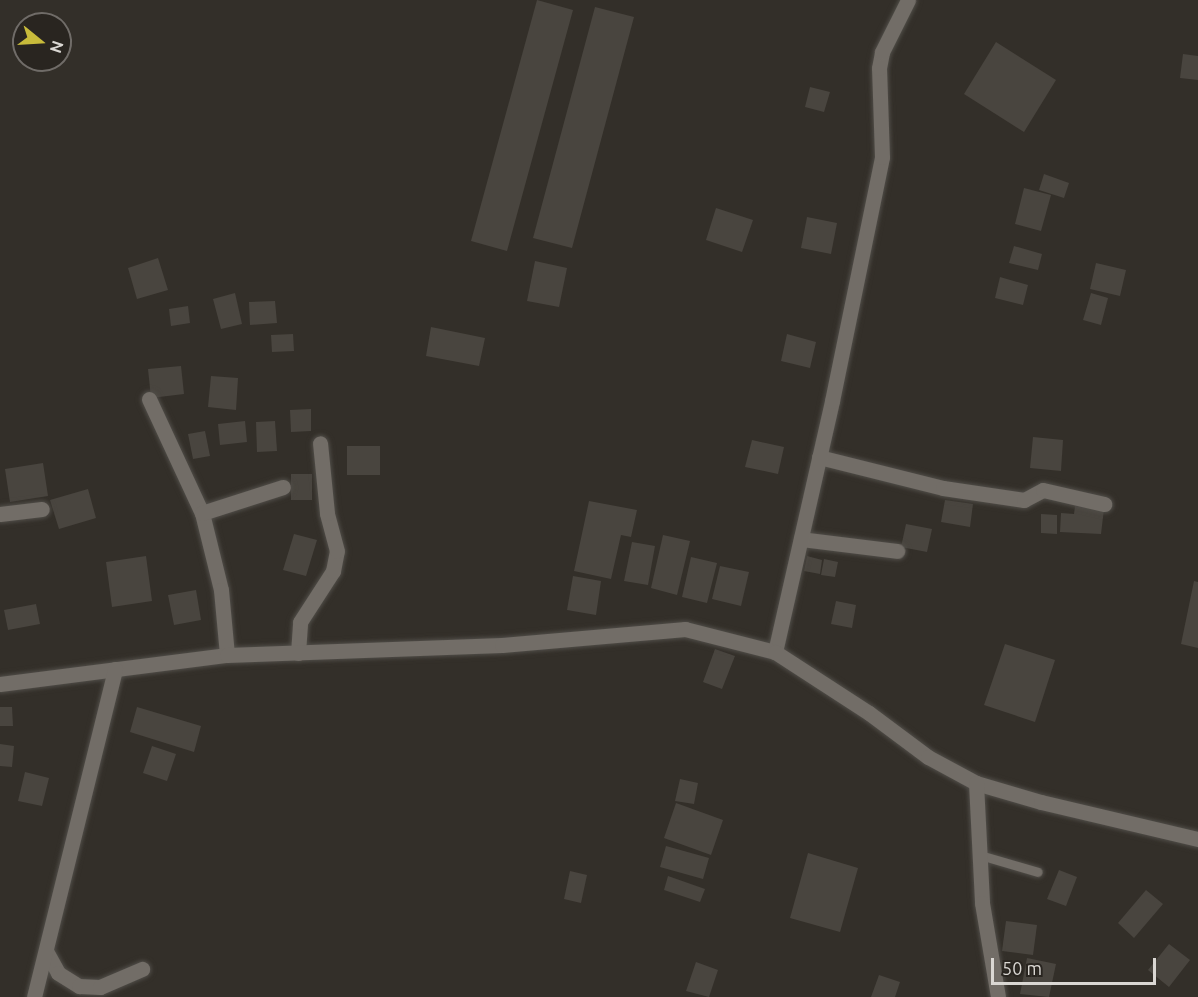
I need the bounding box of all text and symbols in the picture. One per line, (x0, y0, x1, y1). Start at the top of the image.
north arrow (12, 12, 72, 72)
text: N (47, 38, 68, 55)
scale bar (994, 946, 1159, 984)
text: 50 m (1002, 958, 1042, 978)

